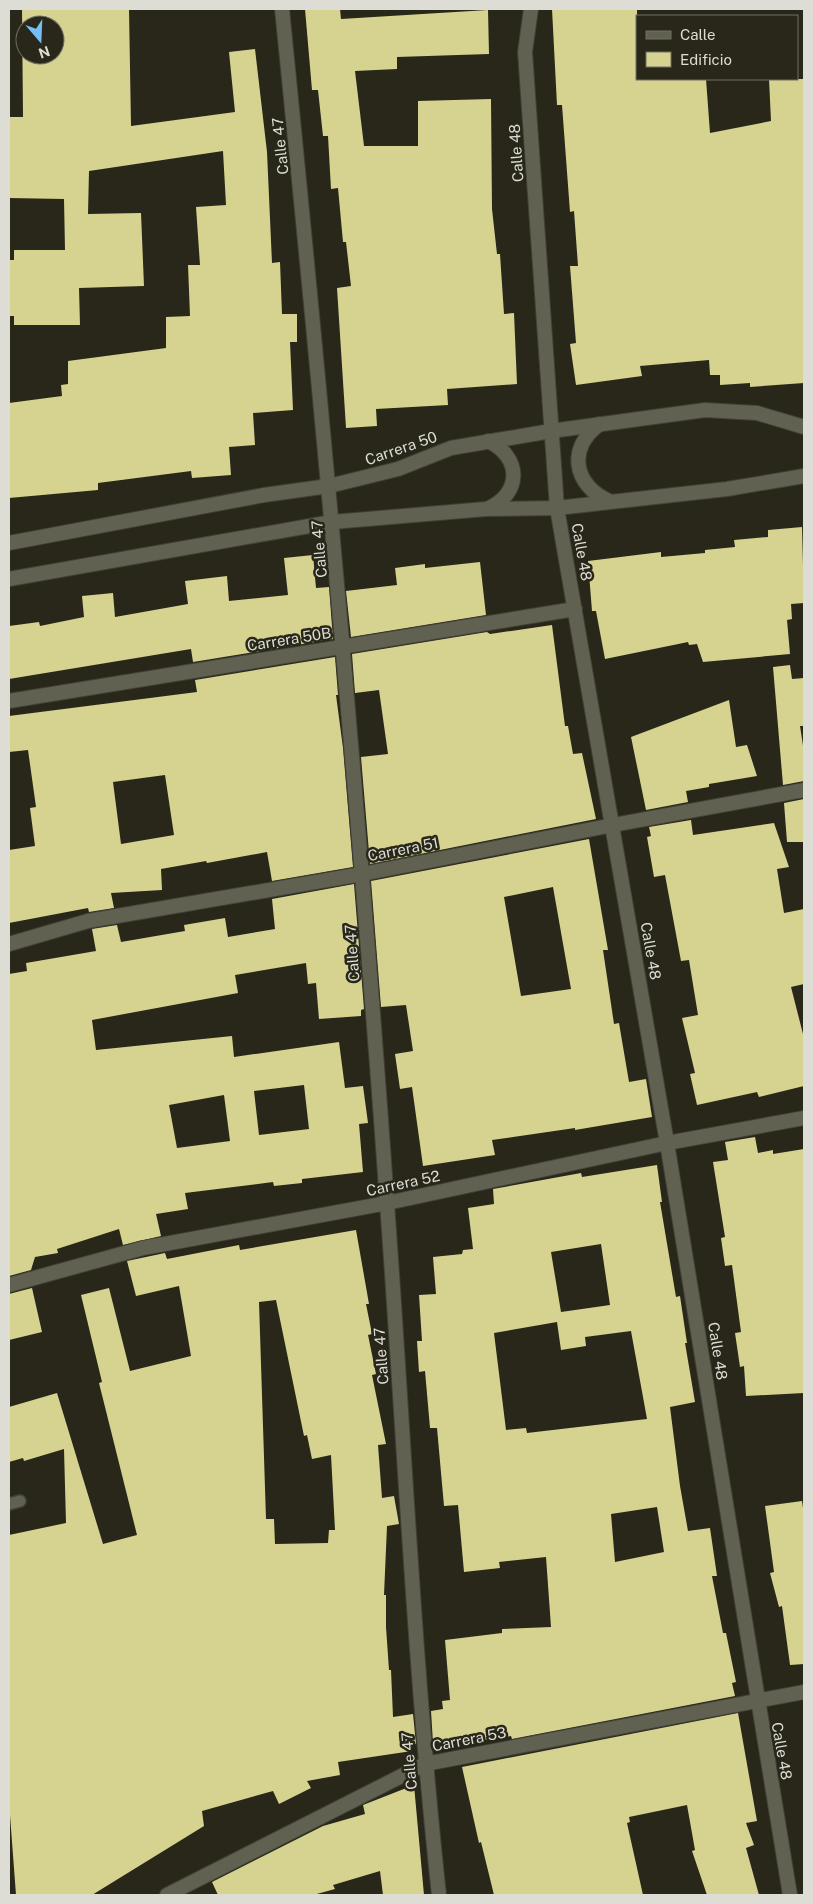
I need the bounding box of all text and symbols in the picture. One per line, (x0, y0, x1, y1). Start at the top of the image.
north arrow (15, 15, 65, 65)
legend (636, 15, 798, 80)
text: Calle (680, 26, 716, 43)
text: N (36, 43, 52, 62)
text: Edificio (680, 51, 732, 68)
street label: Calle 47 (269, 117, 291, 175)
street label: Calle 48 (505, 123, 527, 183)
street label: Carrera 50 (363, 428, 439, 468)
street label: Calle 47 (308, 520, 330, 578)
street label: Calle 48 (569, 522, 595, 582)
street label: Carrera 50B (246, 624, 332, 654)
street label: Carrera 51 (366, 834, 440, 864)
street label: Calle 48 (638, 921, 664, 981)
street label: Calle 47 (342, 924, 362, 982)
street label: Carrera 52 (365, 1167, 441, 1199)
street label: Calle 48 (705, 1321, 731, 1381)
street label: Calle 47 (371, 1327, 391, 1385)
street label: Calle 48 (769, 1721, 795, 1781)
street label: Carrera 53 (430, 1723, 508, 1755)
street label: Calle 47 (398, 1732, 420, 1790)

